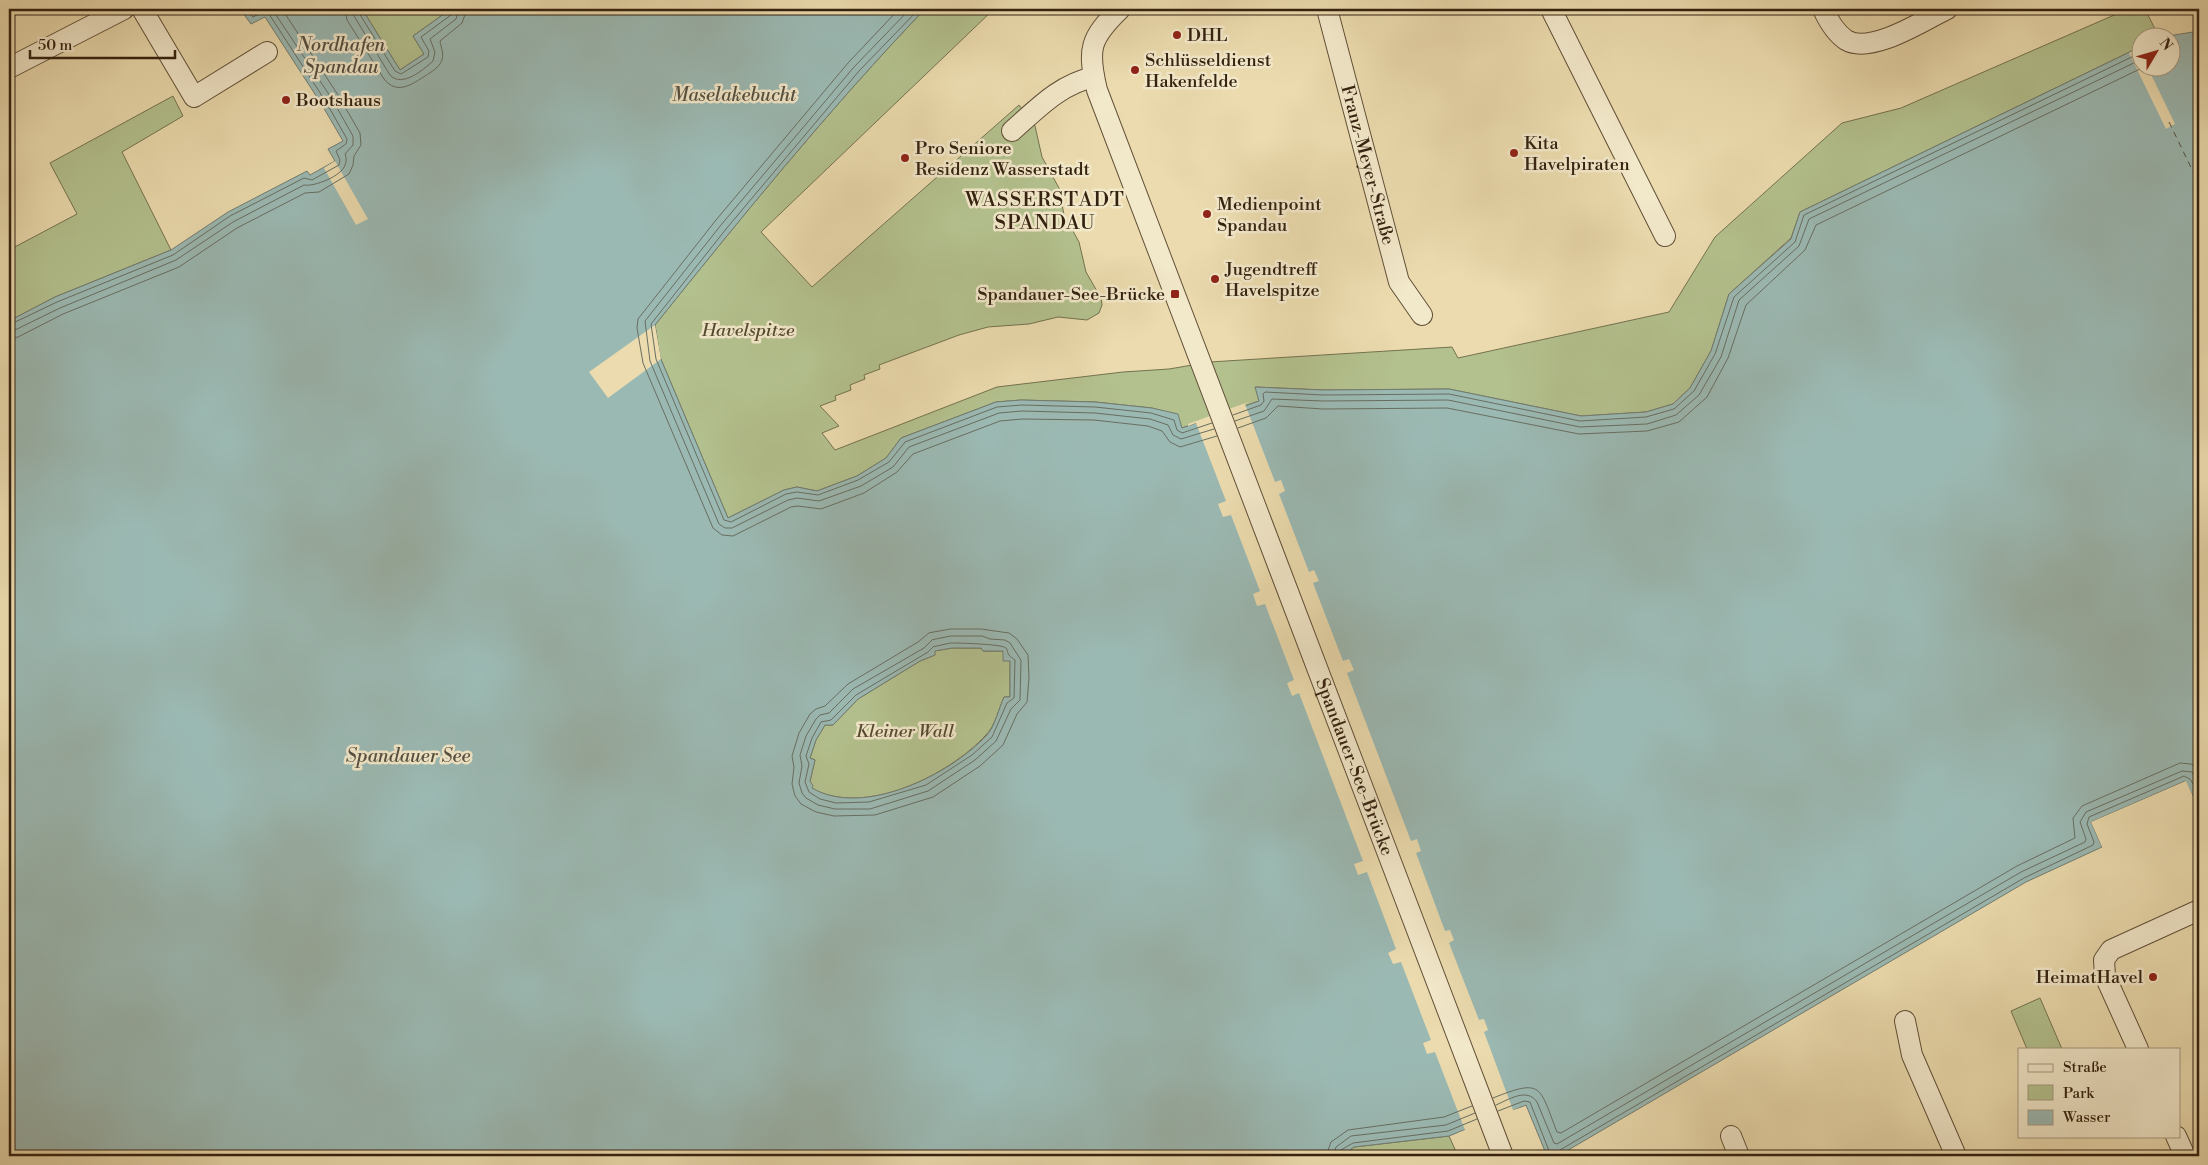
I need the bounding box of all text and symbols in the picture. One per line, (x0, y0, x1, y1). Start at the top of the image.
place label: DHL (1187, 24, 1227, 47)
scale bar (30, 28, 175, 60)
north arrow (2130, 28, 2180, 78)
marker: DHL (1171, 29, 1183, 41)
water label: Nordhafen Spandau (296, 33, 386, 79)
text: N (2155, 35, 2176, 55)
text: 50 m (38, 36, 72, 55)
place label: Schlüsseldienst Hakenfelde (1145, 49, 1272, 93)
marker: Schlüsseldienst Hakenfelde (1129, 64, 1141, 76)
street label: Franz-Meyer-Straße (1336, 82, 1400, 247)
water label: Maselakebucht (672, 83, 797, 107)
place label: Bootshaus (295, 89, 381, 112)
marker: Bootshaus (280, 94, 292, 106)
place label: Kita Havelpiraten (1524, 132, 1630, 176)
place label: Pro Seniore Residenz Wasserstadt (915, 137, 1091, 181)
marker: Kita Havelpiraten (1508, 147, 1520, 159)
marker: Pro Seniore Residenz Wasserstadt (899, 152, 911, 164)
district label: WASSERSTADT SPANDAU (964, 188, 1125, 236)
place label: Medienpoint Spandau (1217, 193, 1322, 237)
marker: Medienpoint Spandau (1201, 208, 1213, 220)
place label: Jugendtreff Havelspitze (1224, 258, 1320, 302)
marker: Jugendtreff Havelspitze (1209, 273, 1221, 285)
place label: Spandauer-See-Brücke (977, 283, 1165, 306)
marker: Spandauer-See-Brücke (1169, 288, 1181, 300)
park label: Havelspitze (701, 319, 795, 342)
street label: Spandauer-See-Brücke (1311, 675, 1399, 859)
park label: Kleiner Wall (856, 720, 954, 743)
water label: Spandauer See (346, 744, 470, 768)
place label: HeimatHavel (2036, 966, 2144, 989)
marker: HeimatHavel (2147, 971, 2159, 983)
legend (2018, 1048, 2180, 1138)
text: Straße (2063, 1058, 2107, 1077)
text: Park (2063, 1084, 2095, 1103)
text: Wasser (2062, 1108, 2111, 1127)

